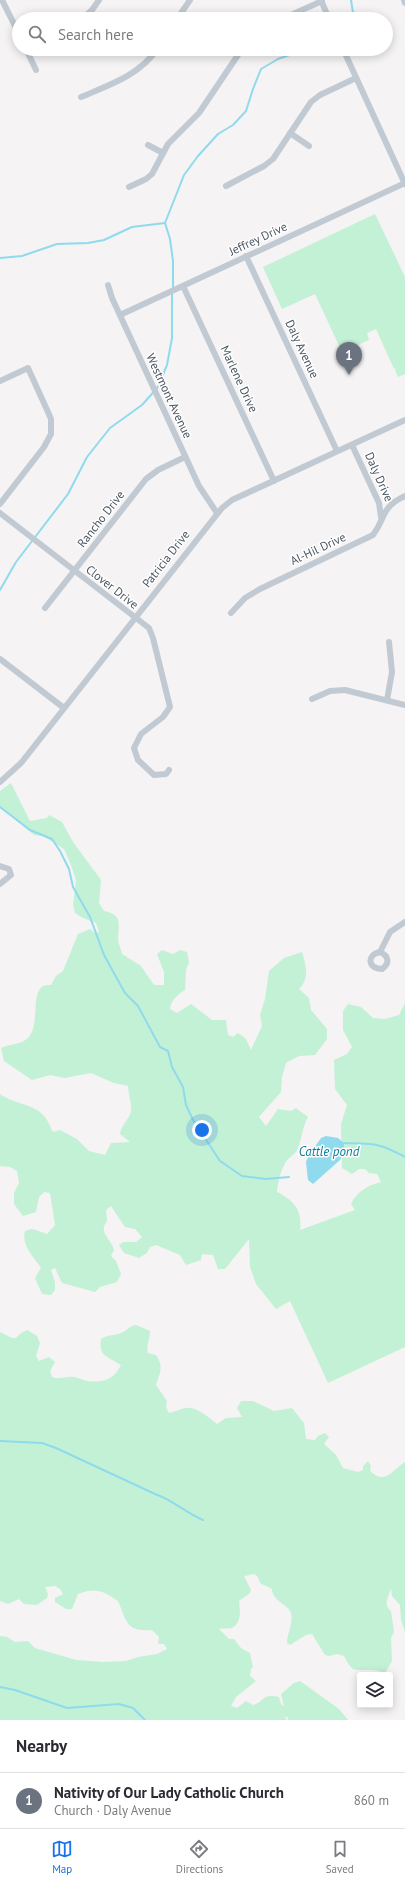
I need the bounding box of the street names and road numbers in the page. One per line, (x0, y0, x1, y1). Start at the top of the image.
street label: Jeffrey Drive (225, 219, 289, 259)
street label: Daly Avenue (282, 317, 323, 380)
street label: Marlene Drive (217, 343, 261, 415)
street label: Westmont Avenue (143, 351, 196, 441)
street label: Daly Drive (362, 450, 397, 504)
street label: Rancho Drive (74, 487, 127, 550)
street label: Patricia Drive (139, 527, 193, 590)
street label: Al-Hil Drive (288, 529, 348, 568)
street label: Clover Drive (83, 561, 142, 612)

